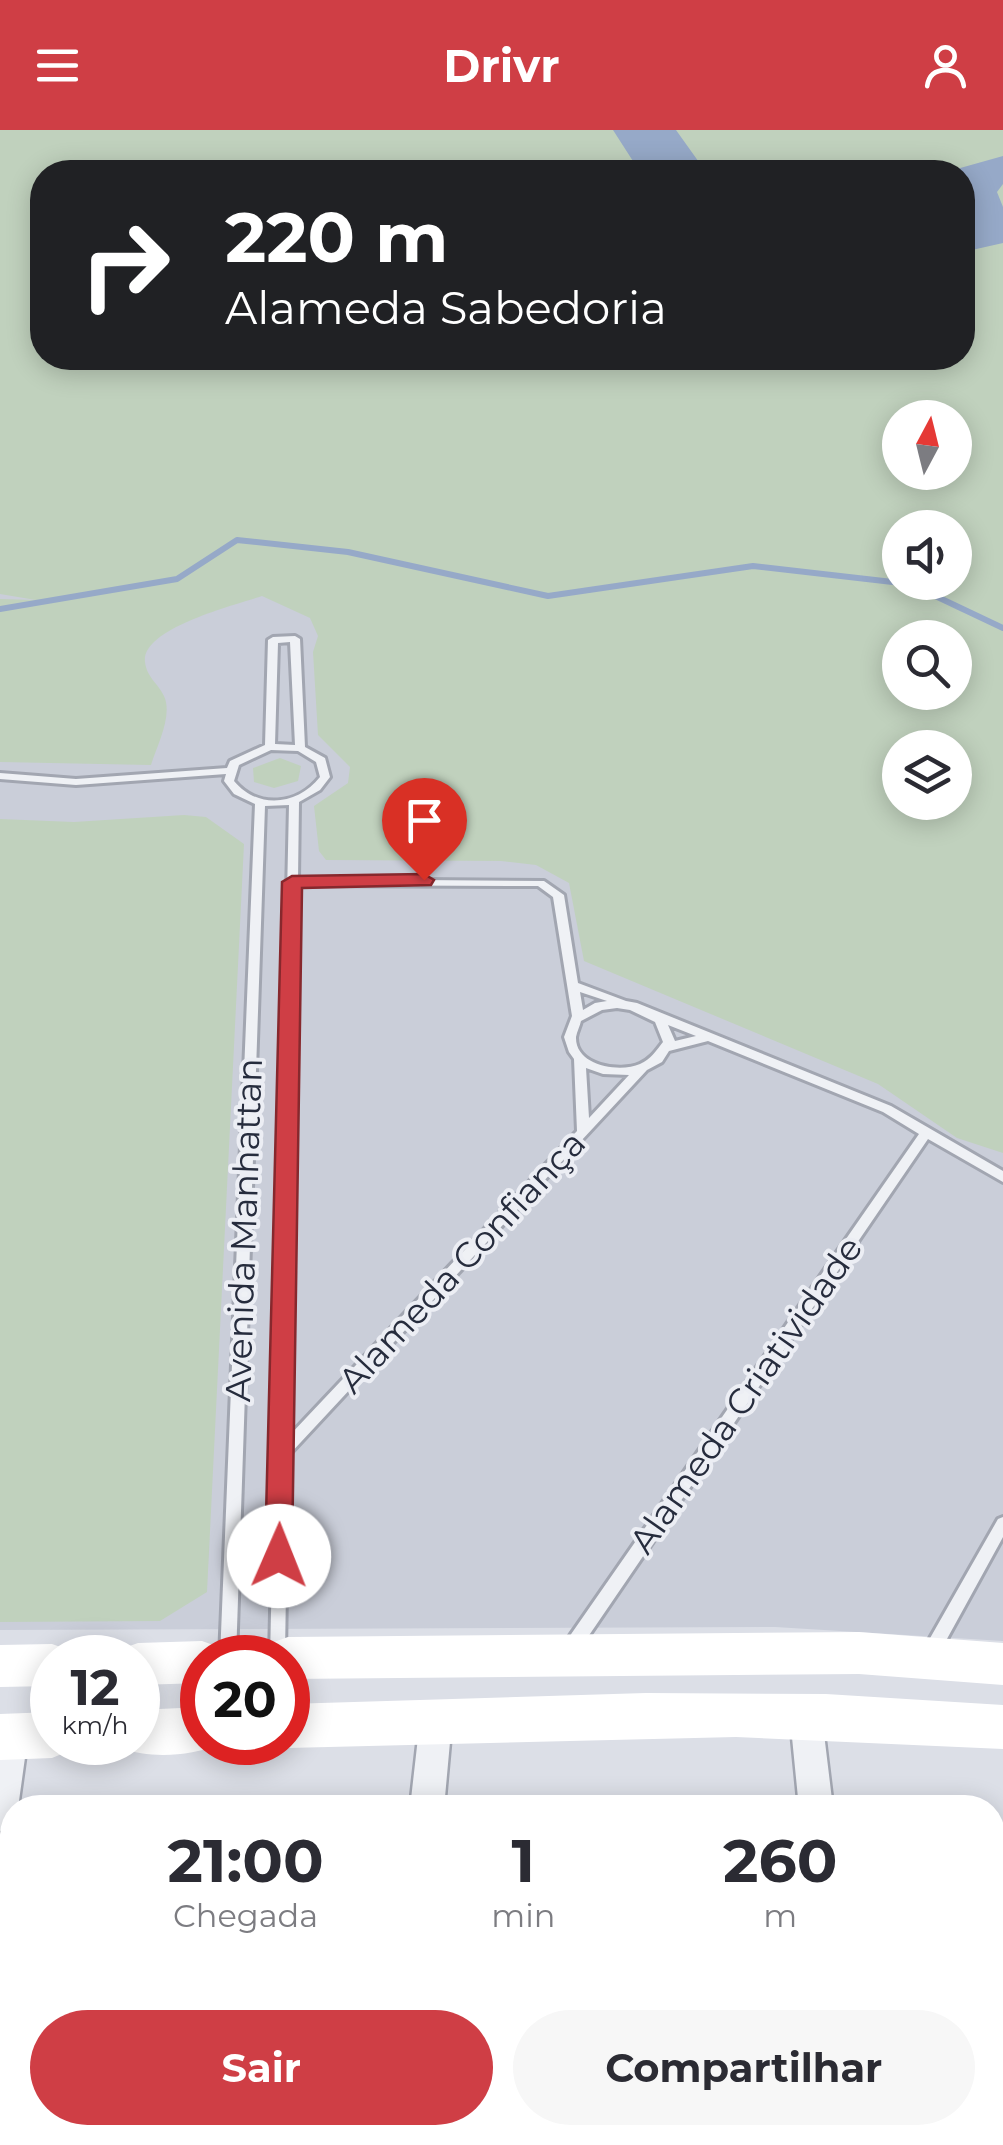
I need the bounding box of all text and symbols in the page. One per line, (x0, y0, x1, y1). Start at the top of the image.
icon: menu (30, 38, 85, 93)
text: Drivr (443, 38, 560, 93)
icon: person (918, 38, 973, 93)
text: 220 m (225, 194, 448, 280)
icon: right (60, 200, 190, 330)
text: Alameda Sabedoria (225, 280, 667, 335)
north arrow (882, 400, 972, 490)
map controls (882, 400, 972, 820)
button: sound (882, 510, 972, 600)
button: search (882, 620, 972, 710)
button: layers (882, 730, 972, 820)
pin (382, 778, 467, 881)
icon: arrive (397, 793, 452, 848)
street label: Avenida Manhattan (216, 1057, 271, 1403)
street label: Alameda Confiança (329, 1122, 594, 1402)
street label: Alameda Criatividade (620, 1228, 871, 1561)
position arrow (227, 1504, 331, 1608)
speed limit sign: 20 (180, 1635, 310, 1765)
text: 12 (70, 1657, 120, 1718)
text: km/h (62, 1710, 128, 1740)
text: 21:00 (168, 1824, 324, 1897)
text: 1 (512, 1824, 535, 1897)
text: 260 (723, 1824, 837, 1897)
text: Chegada (173, 1896, 318, 1935)
text: min (491, 1896, 555, 1935)
text: m (763, 1896, 797, 1935)
button: Sair (30, 2010, 493, 2125)
button: Compartilhar (513, 2010, 975, 2125)

